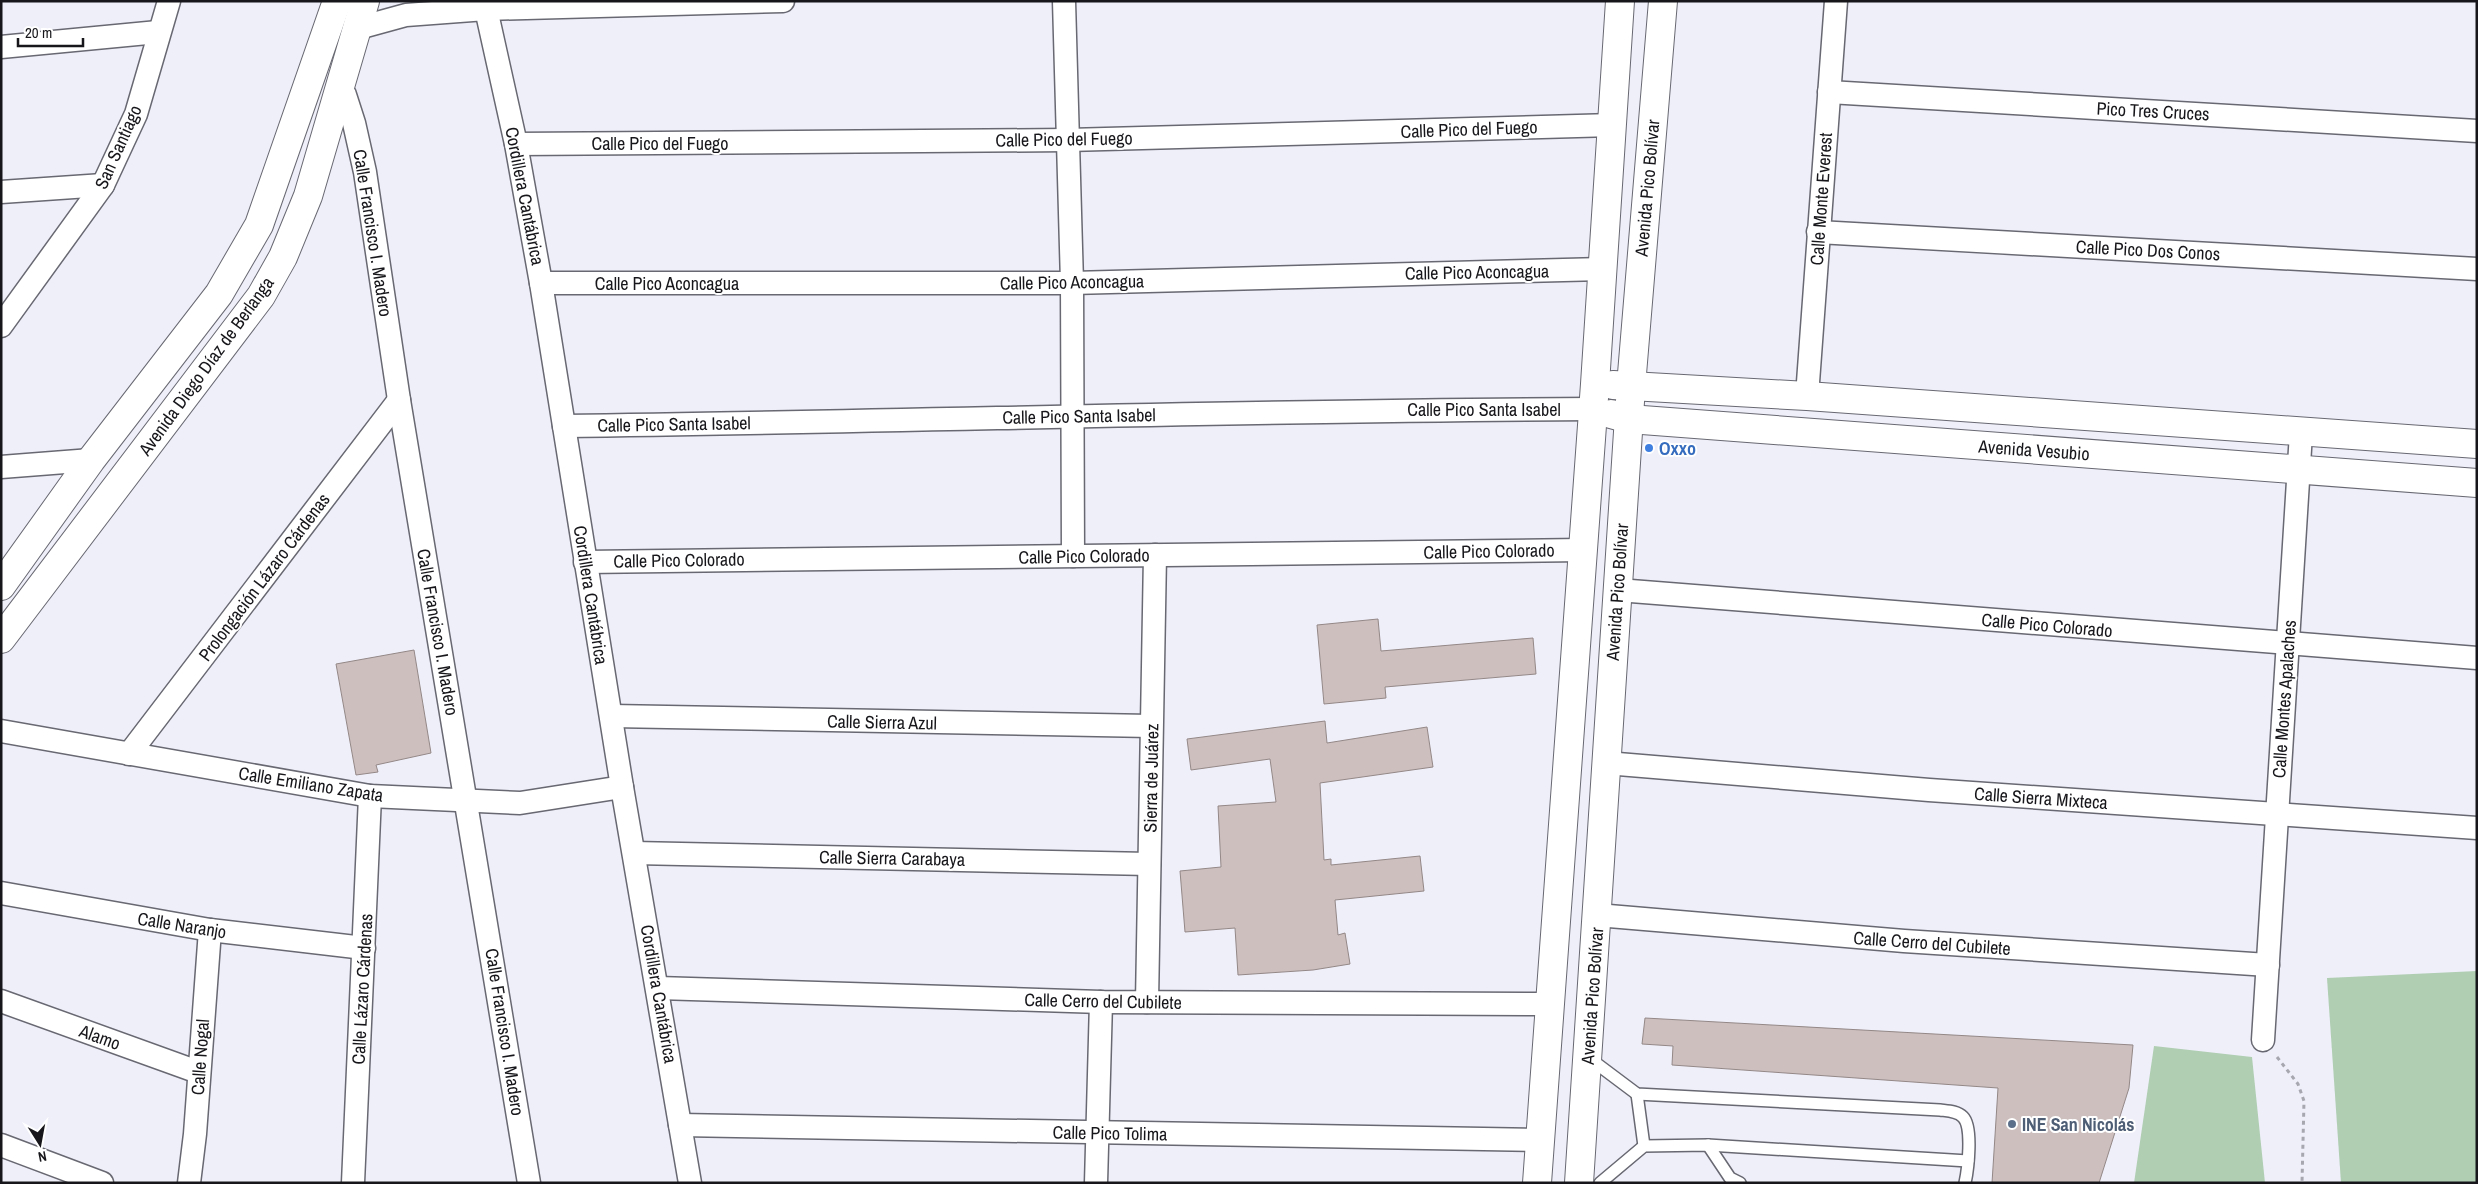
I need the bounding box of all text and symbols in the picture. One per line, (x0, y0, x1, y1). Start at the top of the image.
scale bar (18, 15, 82, 47)
text: 20 m (25, 22, 52, 43)
street label: Pico Tres Cruces (2096, 96, 2210, 126)
street label: San Santiago (88, 101, 148, 193)
street label: Calle Pico del Fuego (1400, 114, 1538, 144)
street label: Avenida Pico Bolívar (1628, 118, 1665, 259)
street label: Cordillera Cantábrica (499, 125, 551, 267)
street label: Calle Pico del Fuego (995, 125, 1133, 153)
street label: Calle Pico del Fuego (591, 131, 729, 156)
street label: Calle Monte Everest (1804, 132, 1838, 266)
street label: Calle Francisco I. Madero (347, 148, 399, 318)
street label: Calle Pico Dos Conos (2075, 234, 2221, 266)
street label: Calle Pico Aconcagua (1405, 258, 1549, 286)
street label: Calle Pico Aconcagua (1000, 268, 1144, 296)
street label: Avenida Diego Díaz de Berlanga (132, 271, 279, 461)
street label: Calle Pico Aconcagua (595, 271, 739, 296)
street label: Calle Pico Santa Isabel (1407, 397, 1561, 422)
street label: Calle Pico Santa Isabel (1002, 402, 1156, 430)
street label: Calle Pico Santa Isabel (597, 410, 751, 438)
street label: Avenida Vesubio (1977, 434, 2090, 466)
place label: Oxxo (1659, 436, 1696, 461)
marker: Oxxo (1643, 442, 1655, 454)
street label: Prolongación Lázaro Cárdenas (193, 488, 335, 666)
street label: Avenida Pico Bolívar (1600, 522, 1634, 662)
street label: Cordillera Cantábrica (568, 524, 614, 666)
street label: Calle Pico Colorado (1423, 537, 1555, 565)
street label: Calle Pico Colorado (1018, 542, 1150, 570)
street label: Calle Pico Colorado (613, 546, 745, 574)
street label: Calle Francisco I. Madero (411, 547, 465, 717)
street label: Calle Pico Colorado (1981, 607, 2113, 643)
street label: Calle Montes Apalaches (2266, 619, 2302, 779)
street label: Calle Sierra Azul (827, 709, 937, 735)
street label: Sierra de Juárez (1138, 723, 1164, 833)
street label: Calle Emiliano Zapata (237, 760, 385, 808)
street label: Calle Sierra Mixteca (1973, 781, 2109, 815)
street label: Calle Sierra Carabaya (819, 844, 965, 872)
street label: Calle Naranjo (136, 906, 228, 944)
street label: Calle Lázaro Cárdenas (346, 913, 378, 1065)
street label: Cordillera Cantábrica (635, 923, 683, 1065)
street label: Calle Cerro del Cubilete (1853, 925, 2011, 961)
street label: Avenida Pico Bolívar (1575, 926, 1609, 1066)
street label: Calle Francisco I. Madero (479, 947, 531, 1117)
street label: Calle Cerro del Cubilete (1024, 987, 1182, 1015)
street label: Alamo (75, 1018, 124, 1056)
street label: Calle Nogal (185, 1018, 215, 1096)
place label: INE San Nicolás (2022, 1112, 2134, 1137)
marker: INE San Nicolás (2006, 1118, 2018, 1130)
north arrow (15, 1119, 65, 1169)
street label: Calle Pico Tolima (1052, 1120, 1168, 1146)
text: N (37, 1147, 48, 1166)

